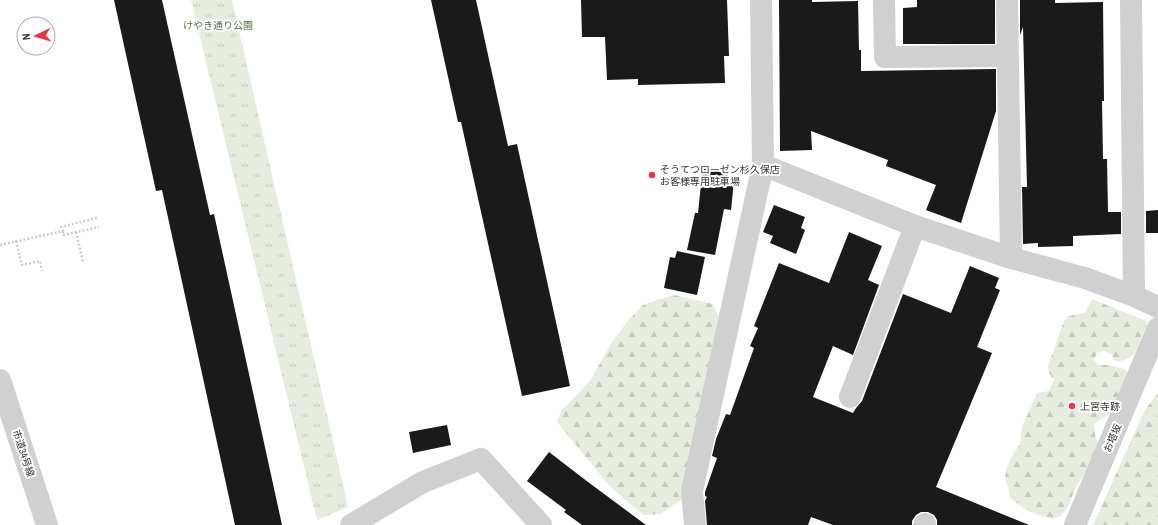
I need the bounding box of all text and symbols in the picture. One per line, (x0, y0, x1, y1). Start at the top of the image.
north arrow (16, 16, 56, 56)
park label: けやき通り公園 (183, 19, 253, 32)
text: N (19, 33, 33, 41)
place label: そうてつローゼン杉久保店 お客様専用駐車場 (660, 163, 780, 188)
marker: そうてつローゼン杉久保店 お客様専用駐車場 (647, 170, 657, 180)
place label: 上宮寺跡 (1080, 400, 1120, 413)
marker: 上宮寺跡 (1067, 401, 1077, 411)
street label: お塔坂 (1101, 422, 1124, 455)
street label: 市道34号線 (10, 428, 37, 479)

